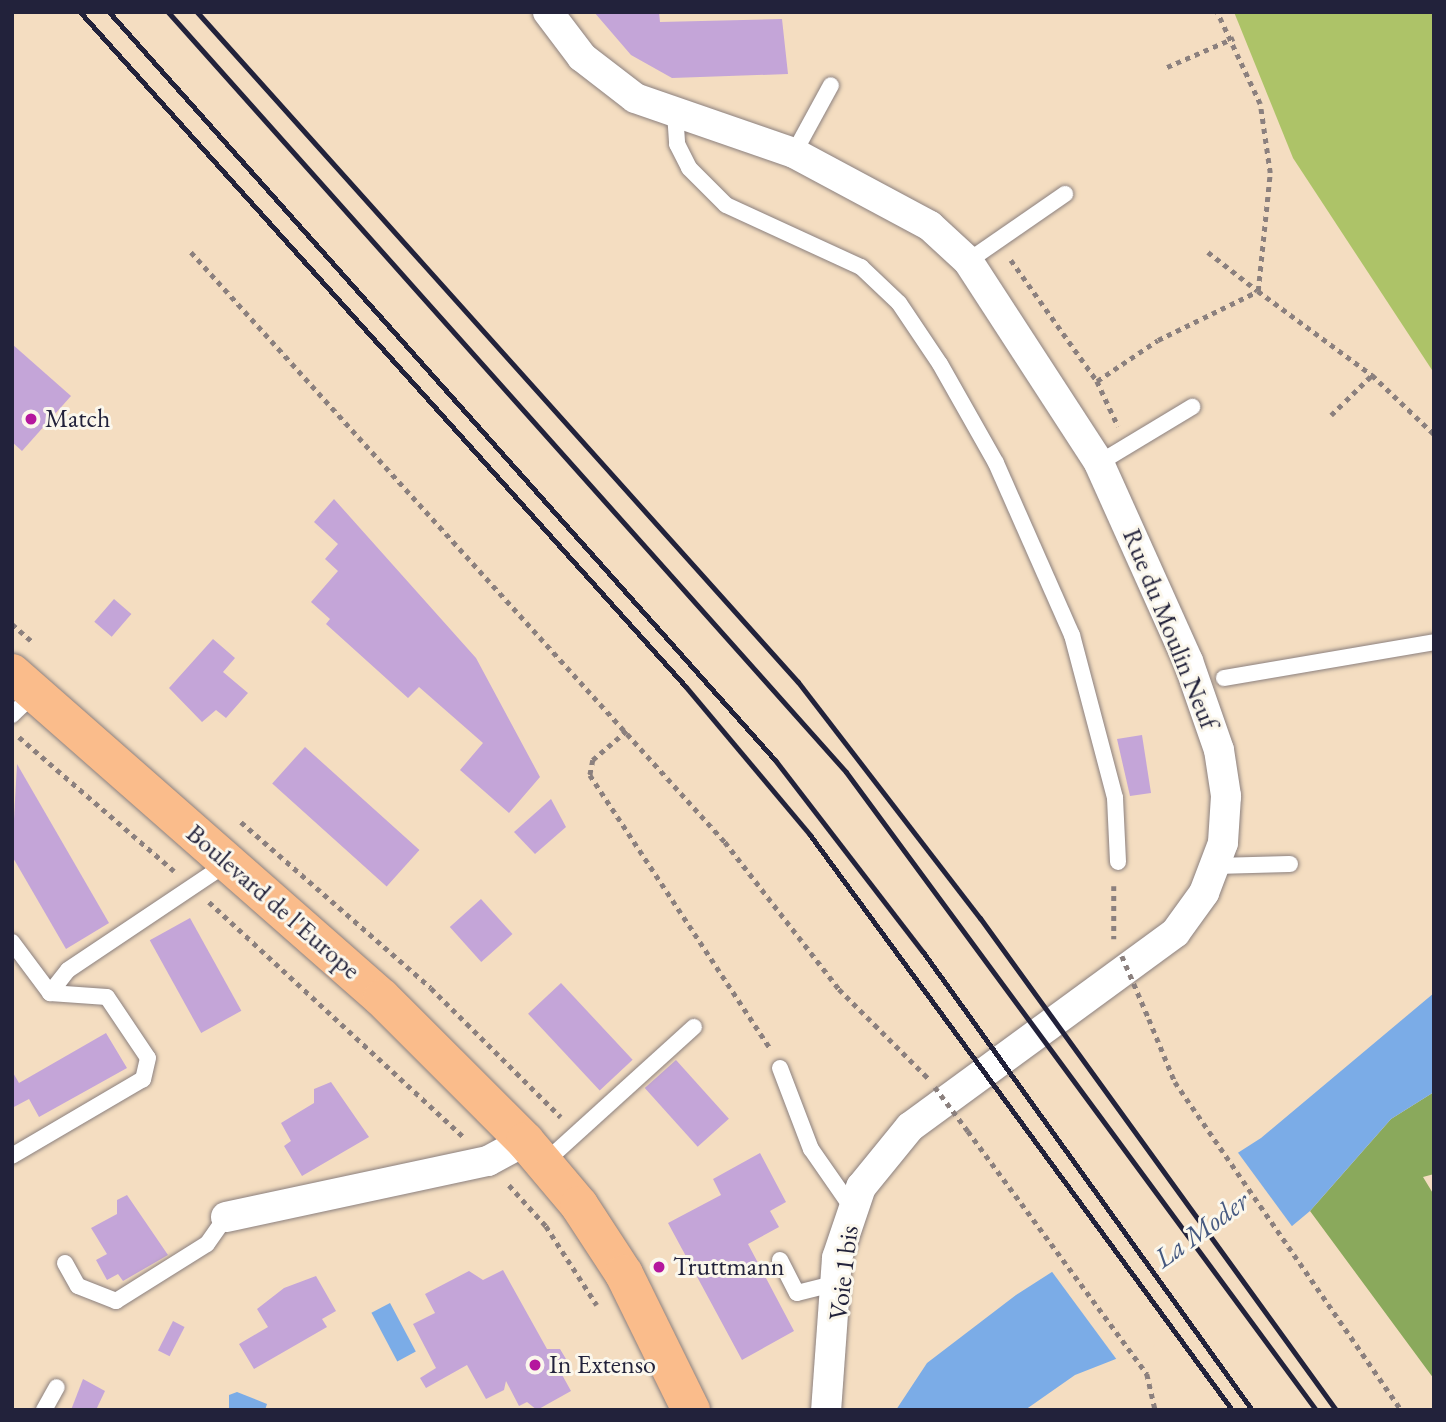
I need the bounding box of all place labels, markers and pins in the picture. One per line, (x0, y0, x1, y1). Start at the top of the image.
place label: Match (45, 403, 110, 435)
marker: Match (23, 411, 39, 427)
place label: Truttmann (673, 1251, 785, 1283)
marker: Truttmann (651, 1259, 667, 1275)
place label: In Extenso (549, 1349, 656, 1381)
marker: In Extenso (527, 1357, 543, 1373)

